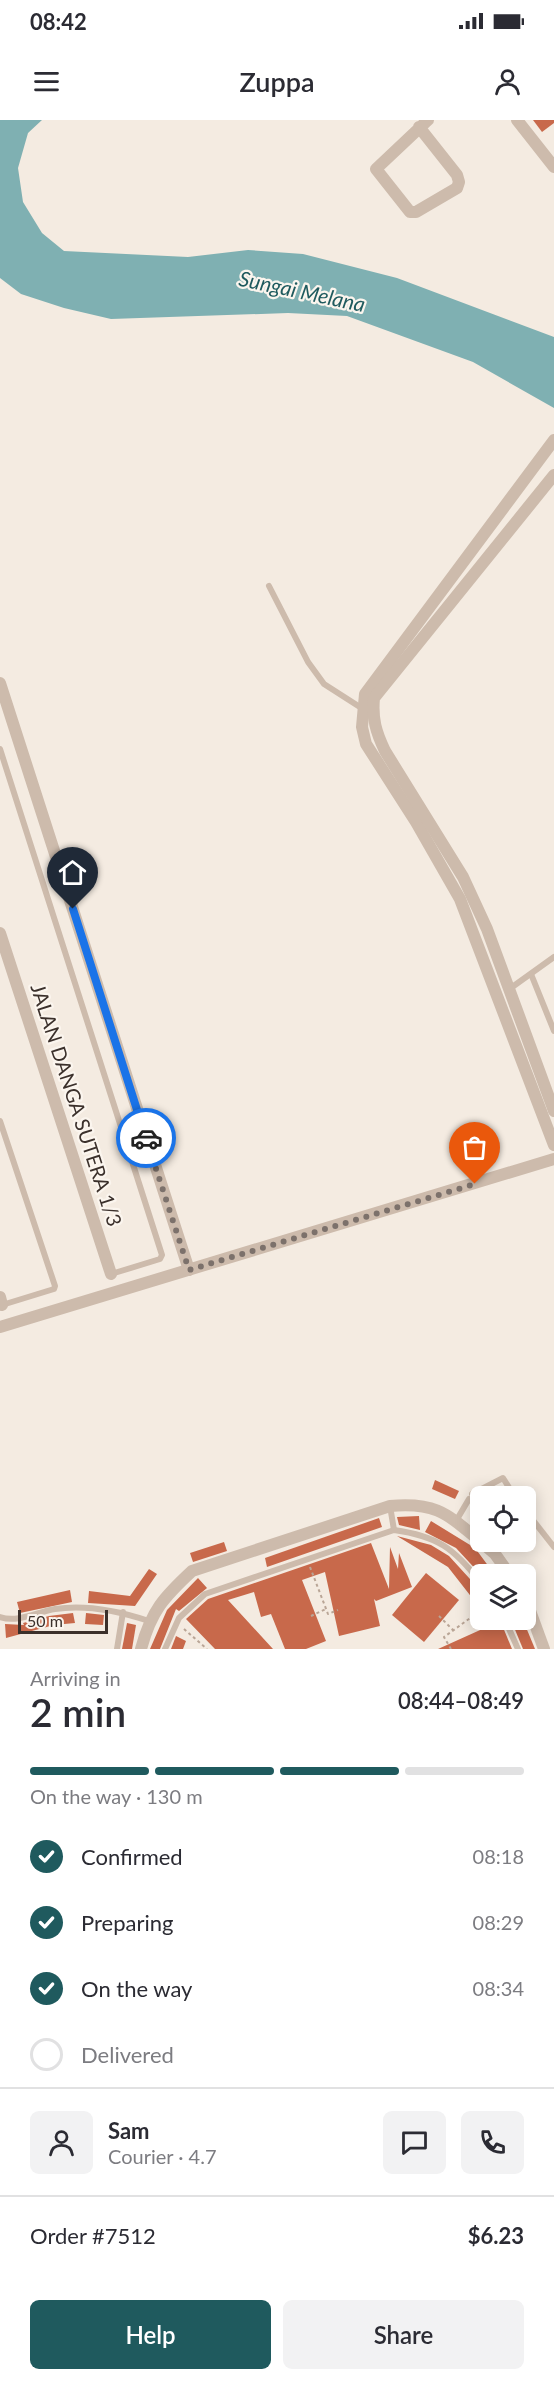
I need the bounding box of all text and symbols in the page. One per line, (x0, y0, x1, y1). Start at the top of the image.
text: 08:42 (30, 8, 87, 35)
icon: menu (30, 65, 63, 98)
text: Zuppa (240, 65, 314, 98)
icon: person (491, 65, 524, 98)
water label: Sungai Melana (237, 265, 368, 316)
pin (47, 847, 98, 909)
icon: home (56, 856, 89, 889)
street label: JALAN DANGA SUTERA 1/3 (26, 980, 128, 1229)
courier (116, 1108, 176, 1168)
icon: car (130, 1122, 163, 1155)
pin (449, 1122, 500, 1184)
icon: bag (458, 1131, 491, 1164)
map controls (470, 1486, 536, 1630)
button: locate (470, 1486, 536, 1552)
button: layers (470, 1564, 536, 1630)
scale bar (18, 1607, 108, 1634)
text: 50 m (27, 1611, 63, 1630)
text: Arriving in (30, 1666, 121, 1690)
text: 08:44–08:49 (398, 1687, 524, 1714)
text: 2 min (30, 1689, 126, 1735)
text: On the way · 130 m (30, 1784, 203, 1808)
icon: check (30, 1840, 63, 1873)
text: Confirmed (81, 1843, 183, 1870)
text: 08:18 (473, 1844, 524, 1868)
icon: check (30, 1906, 63, 1939)
text: Preparing (81, 1909, 173, 1936)
text: 08:29 (473, 1910, 524, 1934)
icon: check (30, 1972, 63, 2005)
text: On the way (81, 1975, 192, 2002)
text: 08:34 (473, 1976, 524, 2000)
text: Delivered (81, 2041, 174, 2068)
button: person (30, 2111, 93, 2174)
button: chat (383, 2111, 446, 2174)
button: phone (461, 2111, 524, 2174)
text: Sam (108, 2117, 150, 2144)
text: Courier · 4.7 (108, 2144, 217, 2168)
text: Order #7512 (30, 2222, 156, 2249)
text: $6.23 (468, 2222, 524, 2249)
button: Help (30, 2300, 271, 2369)
button: Share (283, 2300, 524, 2369)

